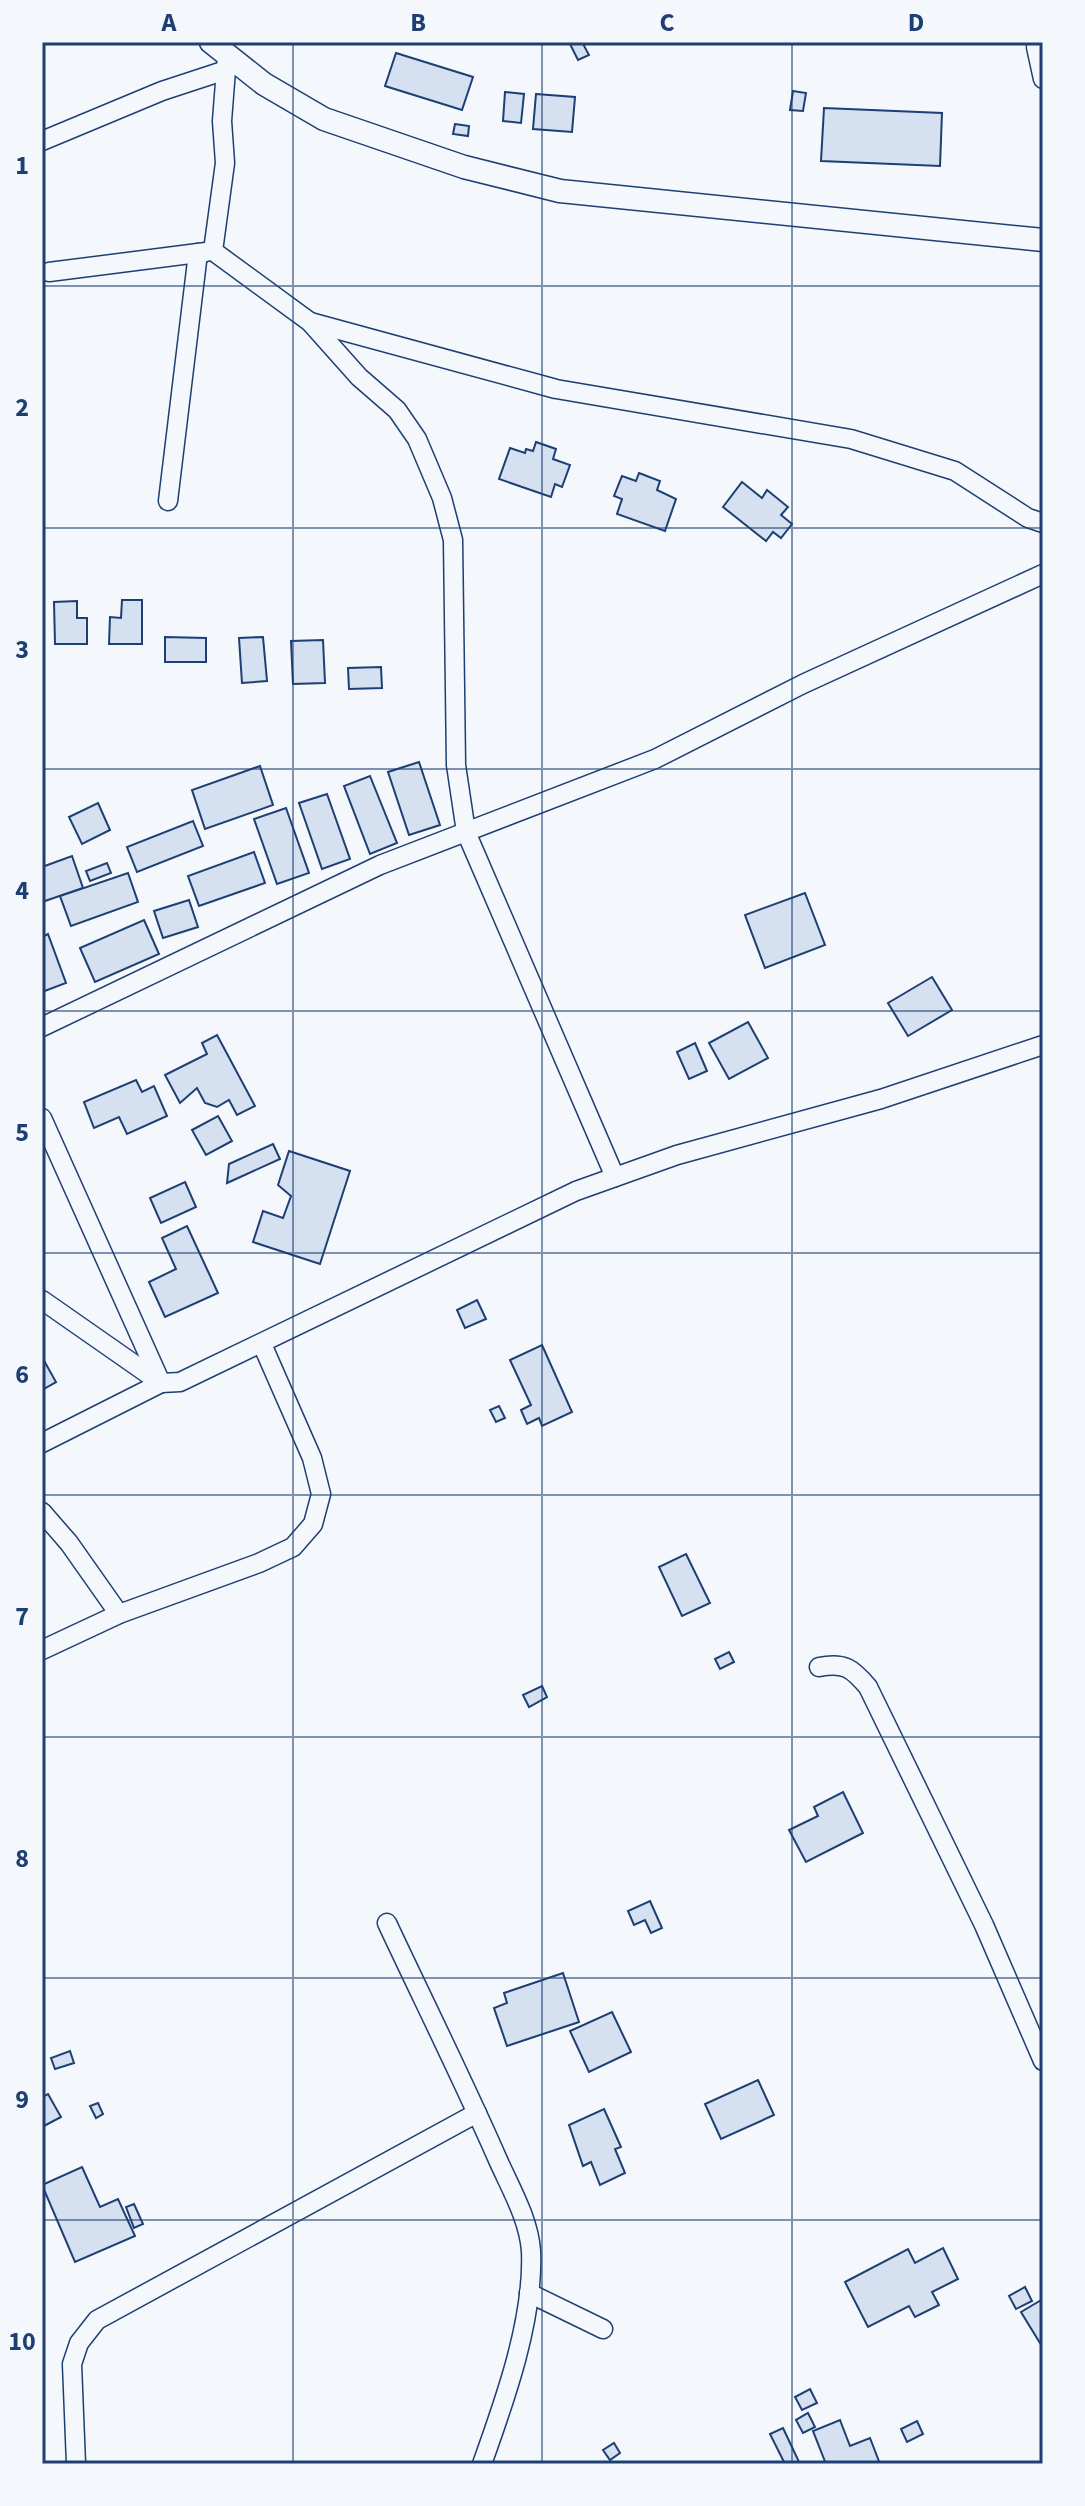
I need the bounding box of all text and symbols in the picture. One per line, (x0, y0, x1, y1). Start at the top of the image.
text: A (161, 4, 178, 41)
text: B (410, 4, 426, 41)
text: C (659, 4, 675, 41)
text: D (908, 4, 924, 41)
text: 1 (15, 147, 29, 184)
text: 2 (15, 389, 29, 426)
text: 3 (15, 631, 29, 668)
text: 4 (15, 872, 29, 909)
text: 5 (15, 1114, 29, 1151)
text: 6 (15, 1356, 29, 1393)
text: 7 (15, 1598, 29, 1635)
text: 8 (15, 1840, 29, 1877)
text: 9 (15, 2081, 29, 2118)
text: 10 (8, 2323, 36, 2360)

